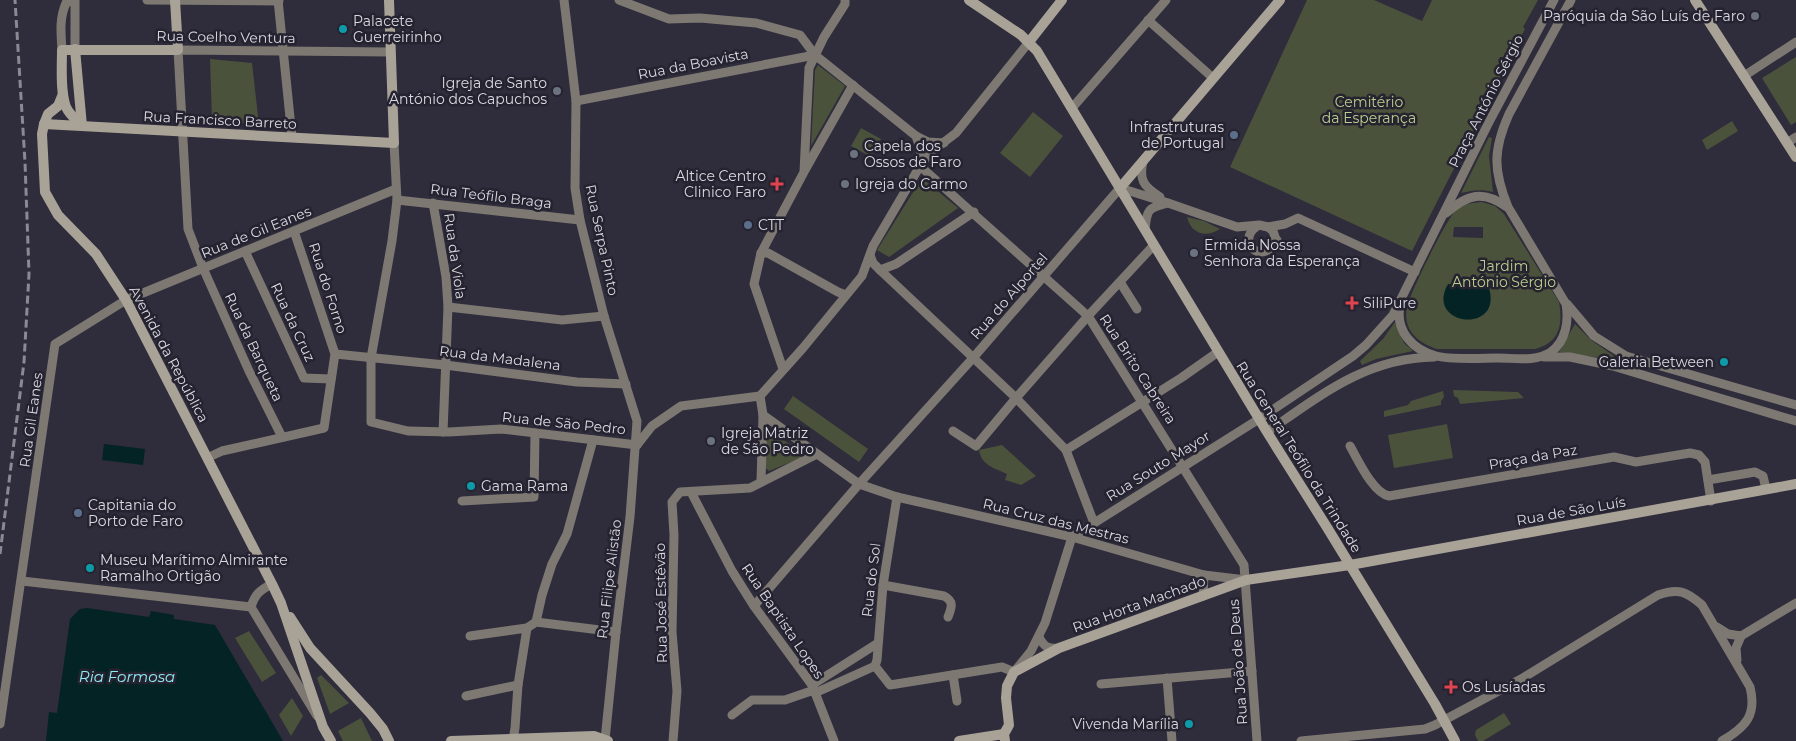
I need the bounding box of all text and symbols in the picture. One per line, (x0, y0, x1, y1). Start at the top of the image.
place label: Paróquia da São Luís de Faro (1543, 7, 1745, 25)
marker: Paróquia da São Luís de Faro (1749, 10, 1761, 22)
place label: Palacete Guerreirinho (353, 12, 442, 46)
marker: Palacete Guerreirinho (337, 23, 349, 35)
street label: Rua Coelho Ventura (156, 27, 296, 47)
street label: Praça António Sérgio (1445, 31, 1527, 171)
street label: Rua da Boavista (636, 44, 750, 84)
place label: Igreja de Santo António dos Capuchos (389, 74, 547, 108)
marker: Igreja de Santo António dos Capuchos (551, 85, 563, 97)
park label: Cemitério da Esperança (1322, 93, 1416, 127)
street label: Rua Francisco Barreto (143, 107, 298, 133)
place label: Infrastruturas de Portugal (1129, 118, 1224, 152)
marker: Infrastruturas de Portugal (1228, 129, 1240, 141)
place label: Capela dos Ossos de Faro (864, 137, 962, 171)
marker: Capela dos Ossos de Faro (848, 148, 860, 160)
place label: Altice Centro Clinico Faro (676, 167, 766, 201)
place label: Igreja do Carmo (855, 175, 968, 193)
marker: Altice Centro Clinico Faro (770, 177, 784, 191)
marker: Igreja do Carmo (839, 178, 851, 190)
street label: Rua Teófilo Braga (429, 180, 553, 212)
street label: Rua Serpa Pinto (581, 183, 623, 297)
street label: Rua de Gil Eanes (198, 202, 314, 262)
street label: Rua da Viola (440, 212, 470, 300)
place label: CTT (758, 216, 784, 234)
marker: CTT (742, 219, 754, 231)
place label: Ermida Nossa Senhora da Esperança (1204, 236, 1360, 270)
street label: Rua do Forno (305, 240, 351, 336)
marker: Ermida Nossa Senhora da Esperança (1188, 247, 1200, 259)
street label: Rua do Alportel (966, 249, 1052, 343)
park label: Jardim António Sérgio (1452, 257, 1556, 291)
street label: Rua da Cruz (267, 280, 319, 364)
street label: Avenida da República (125, 283, 213, 425)
street label: Rua da Barqueta (221, 290, 287, 404)
place label: SiliPure (1363, 294, 1416, 312)
marker: SiliPure (1345, 296, 1359, 310)
street label: Rua Brito Cabreira (1096, 311, 1180, 427)
street label: Rua da Madalena (438, 342, 562, 374)
place label: Galeria Between (1598, 353, 1714, 371)
marker: Galeria Between (1718, 356, 1730, 368)
street label: Rua General Teófilo da Trindade (1232, 358, 1366, 556)
street label: Rua Gil Eanes (15, 371, 47, 469)
street label: Rua de São Pedro (501, 408, 627, 438)
place label: Igreja Matriz de São Pedro (721, 424, 814, 458)
street label: Rua Souto Mayor (1103, 427, 1214, 505)
marker: Igreja Matriz de São Pedro (705, 435, 717, 447)
street label: Praça da Paz (1487, 440, 1579, 474)
place label: Gama Rama (481, 477, 568, 495)
marker: Gama Rama (465, 480, 477, 492)
street label: Rua de São Luís (1515, 493, 1627, 529)
street label: Rua Cruz das Mestras (981, 494, 1131, 548)
place label: Capitania do Porto de Faro (88, 496, 183, 530)
marker: Capitania do Porto de Faro (72, 507, 84, 519)
street label: Rua Filipe Alistão (593, 518, 625, 640)
street label: Rua José Estêvão (651, 542, 671, 663)
street label: Rua do Sol (858, 542, 884, 618)
place label: Museu Marítimo Almirante Ramalho Ortigão (100, 551, 288, 585)
street label: Rua Baptista Lopes (738, 560, 828, 682)
marker: Museu Marítimo Almirante Ramalho Ortigão (84, 562, 96, 574)
street label: Rua Horta Machado (1070, 571, 1208, 636)
street label: Rua João de Deus (1225, 598, 1251, 725)
water label: Ria Formosa (79, 667, 175, 686)
place label: Os Lusíadas (1462, 678, 1545, 696)
marker: Os Lusíadas (1444, 680, 1458, 694)
place label: Vivenda Marília (1072, 715, 1179, 733)
marker: Vivenda Marília (1183, 718, 1195, 730)

